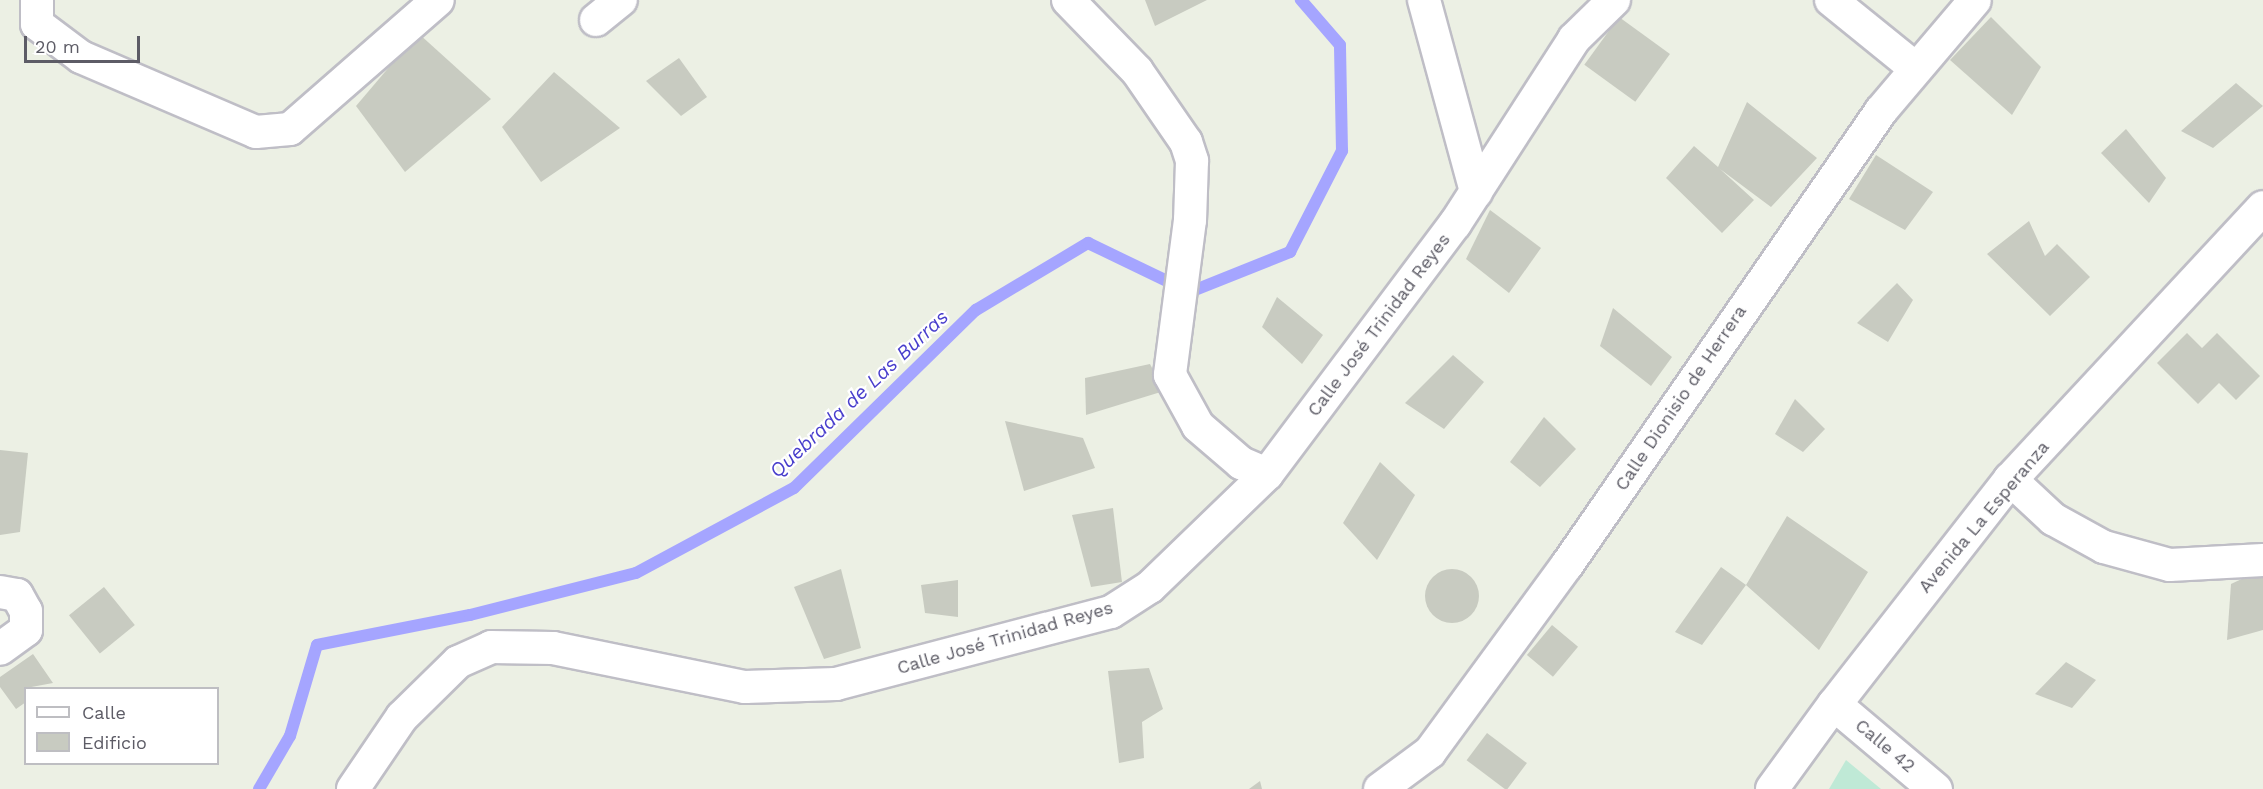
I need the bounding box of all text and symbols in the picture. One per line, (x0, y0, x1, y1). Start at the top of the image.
scale bar (27, 24, 142, 62)
text: 20 m (35, 36, 80, 57)
street label: Calle José Trinidad Reyes (1303, 229, 1455, 421)
street label: Calle Dionisio de Herrera (1611, 301, 1751, 495)
water label: Quebrada de Las Burras (765, 305, 953, 483)
street label: Avenida La Esperanza (1914, 436, 2054, 598)
street label: Calle José Trinidad Reyes (894, 597, 1116, 679)
legend (24, 687, 219, 765)
text: Calle (82, 702, 126, 723)
street label: Calle 42 (1851, 715, 1919, 777)
text: Edificio (82, 732, 147, 753)

